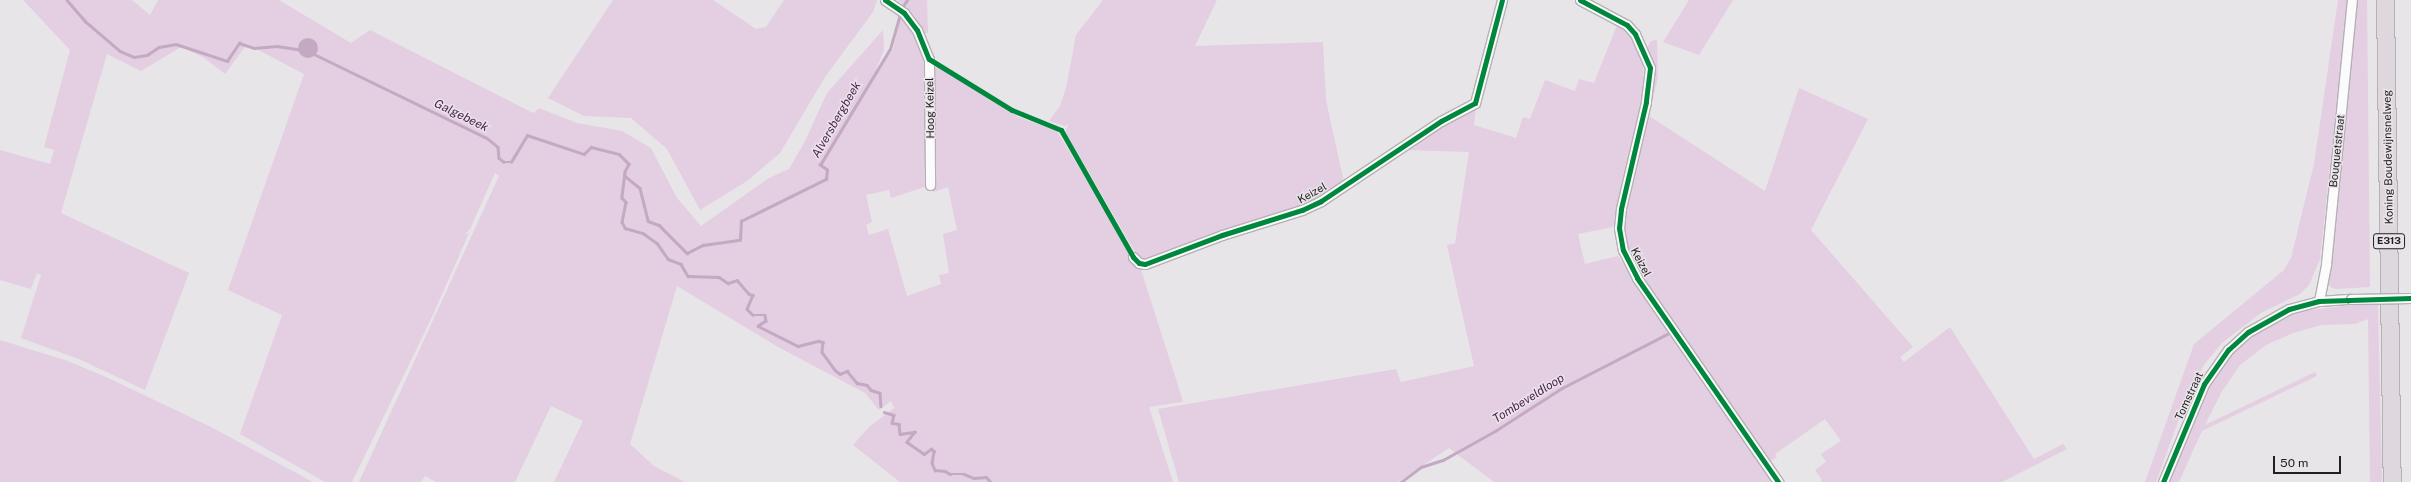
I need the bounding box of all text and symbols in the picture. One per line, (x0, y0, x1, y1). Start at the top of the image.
street label: Hoog Keizel (923, 77, 937, 139)
water label: Alversbergbeek (809, 79, 865, 161)
street label: Koning Boudewijnsnelweg (2380, 90, 2396, 224)
water label: Galgebeek (432, 97, 490, 135)
street label: Bouquetstraat (2327, 114, 2347, 188)
street label: Keizel (1295, 180, 1329, 206)
road number: E313 (2373, 233, 2405, 249)
street label: Keizel (1628, 245, 1654, 279)
street label: Tomstraat (2172, 370, 2206, 422)
water label: Tombeveldloop (1491, 371, 1567, 427)
scale bar (2275, 448, 2343, 474)
text: 50 m (2280, 456, 2308, 470)

